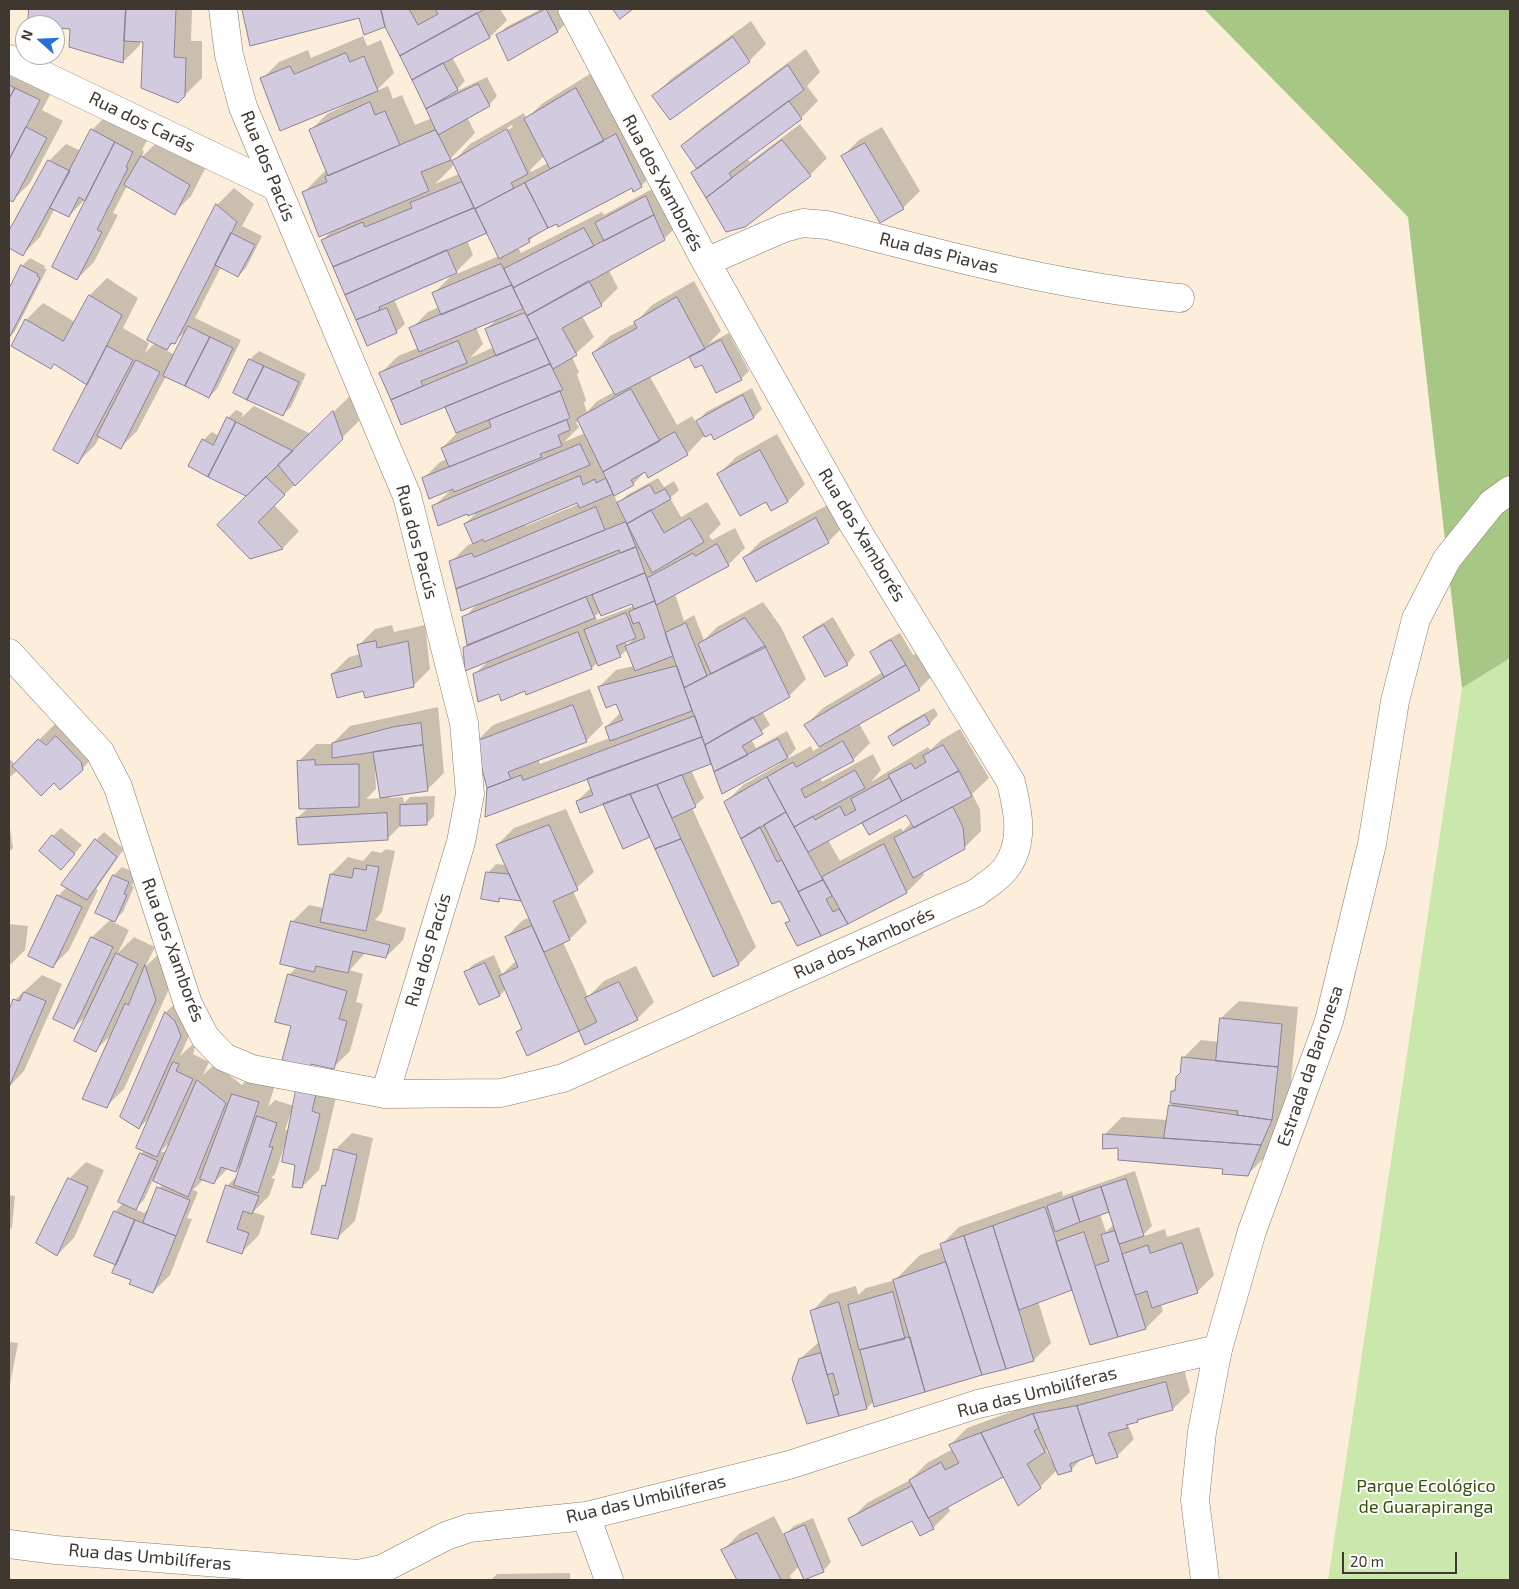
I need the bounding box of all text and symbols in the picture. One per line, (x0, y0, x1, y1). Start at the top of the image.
north arrow (15, 15, 65, 65)
text: N (17, 27, 36, 43)
street label: Rua dos Carás (85, 87, 199, 157)
street label: Rua dos Pacús (236, 107, 300, 225)
street label: Rua dos Xamborés (618, 111, 708, 255)
street label: Rua das Piavas (877, 228, 1001, 278)
street label: Rua dos Xamborés (814, 464, 910, 606)
street label: Rua dos Pacús (391, 482, 443, 602)
street label: Rua dos Xamborés (137, 875, 209, 1025)
street label: Rua dos Pacús (400, 891, 456, 1009)
street label: Rua dos Xamborés (790, 902, 938, 984)
street label: Estrada da Baronesa (1272, 983, 1348, 1149)
street label: Rua das Umbilíferas (955, 1362, 1119, 1422)
street label: Rua das Umbilíferas (564, 1470, 728, 1528)
park label: Parque Ecológico de Guarapiranga (1356, 1475, 1496, 1518)
street label: Rua das Umbilíferas (68, 1539, 232, 1575)
scale bar (1344, 1542, 1459, 1574)
text: 20 m (1350, 1552, 1384, 1570)

